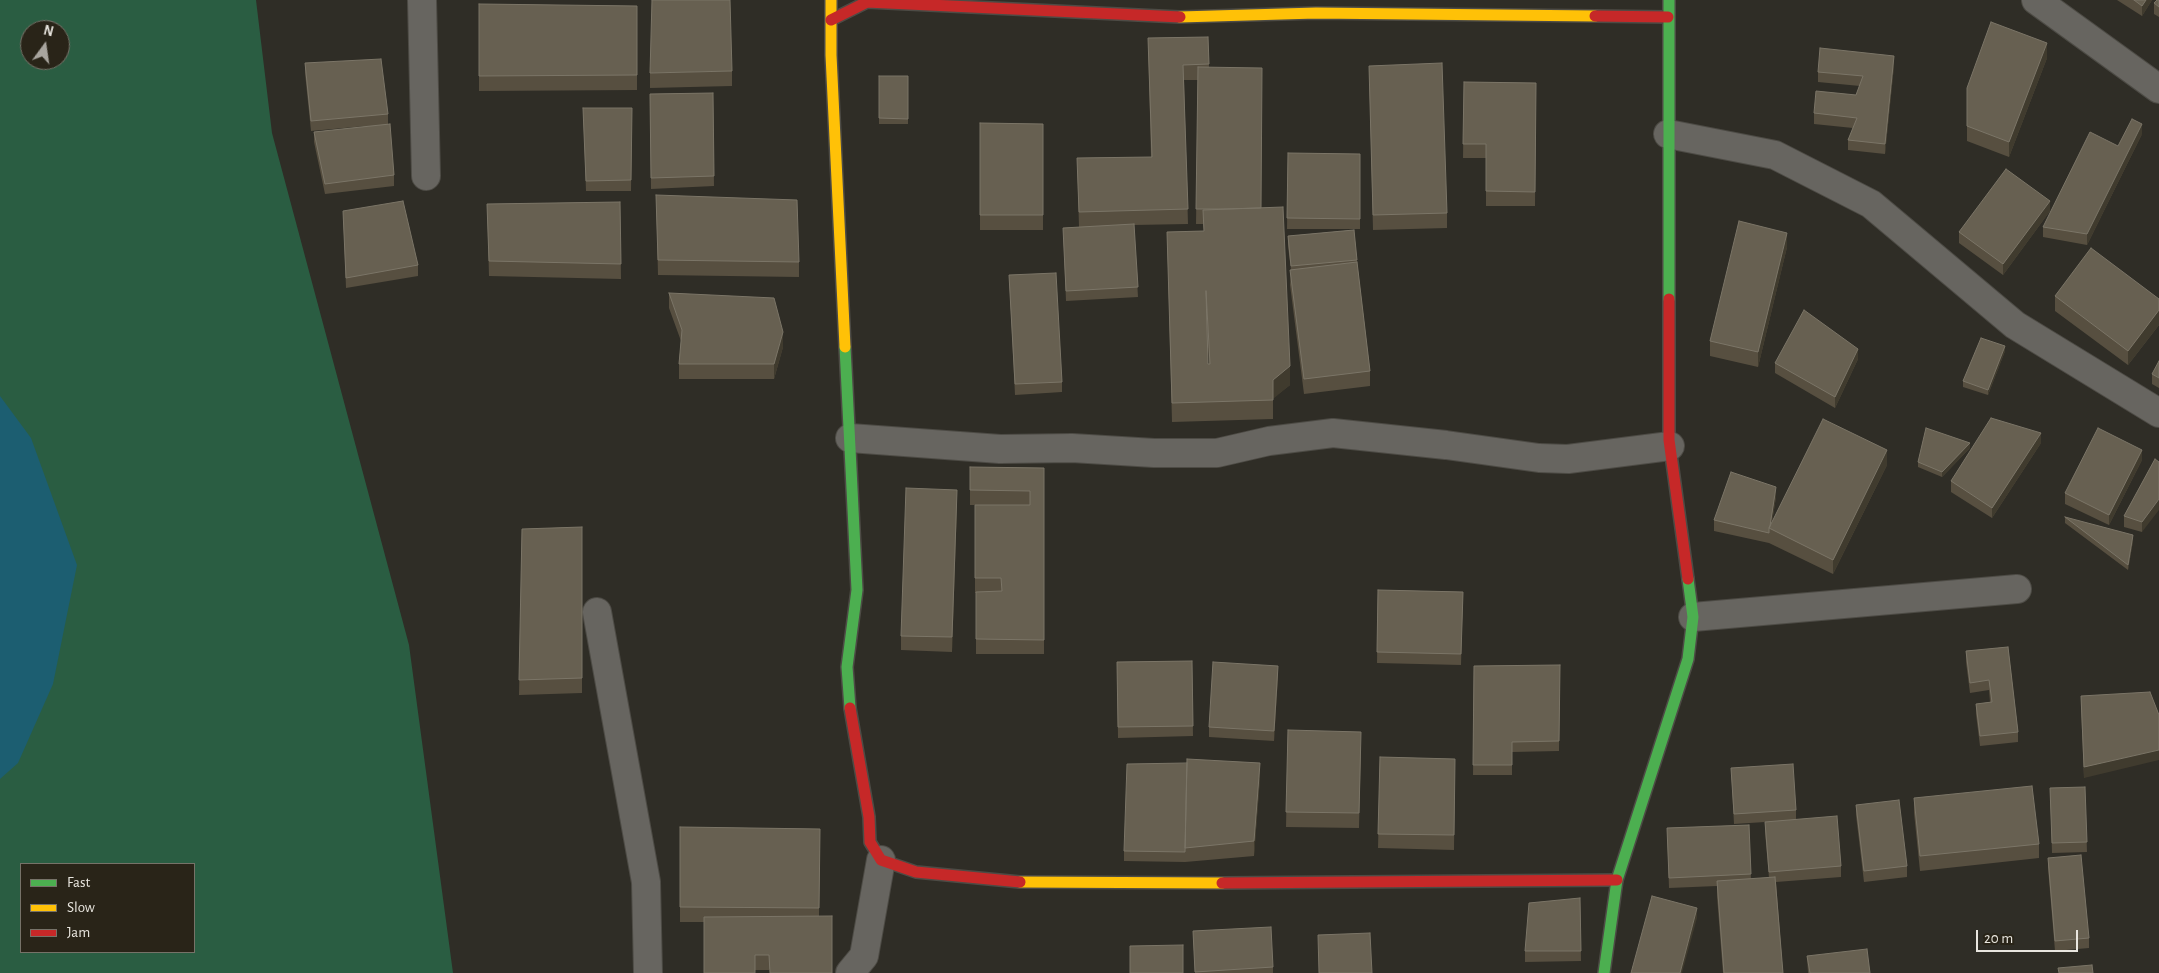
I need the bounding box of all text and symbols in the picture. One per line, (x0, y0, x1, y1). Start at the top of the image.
north arrow (20, 20, 70, 70)
text: N (42, 23, 55, 39)
legend (20, 863, 195, 953)
text: Fast (67, 875, 90, 890)
text: Slow (67, 900, 95, 915)
scale bar (1979, 920, 2082, 952)
text: Jam (67, 925, 90, 940)
text: 20 m (1984, 931, 2013, 946)

